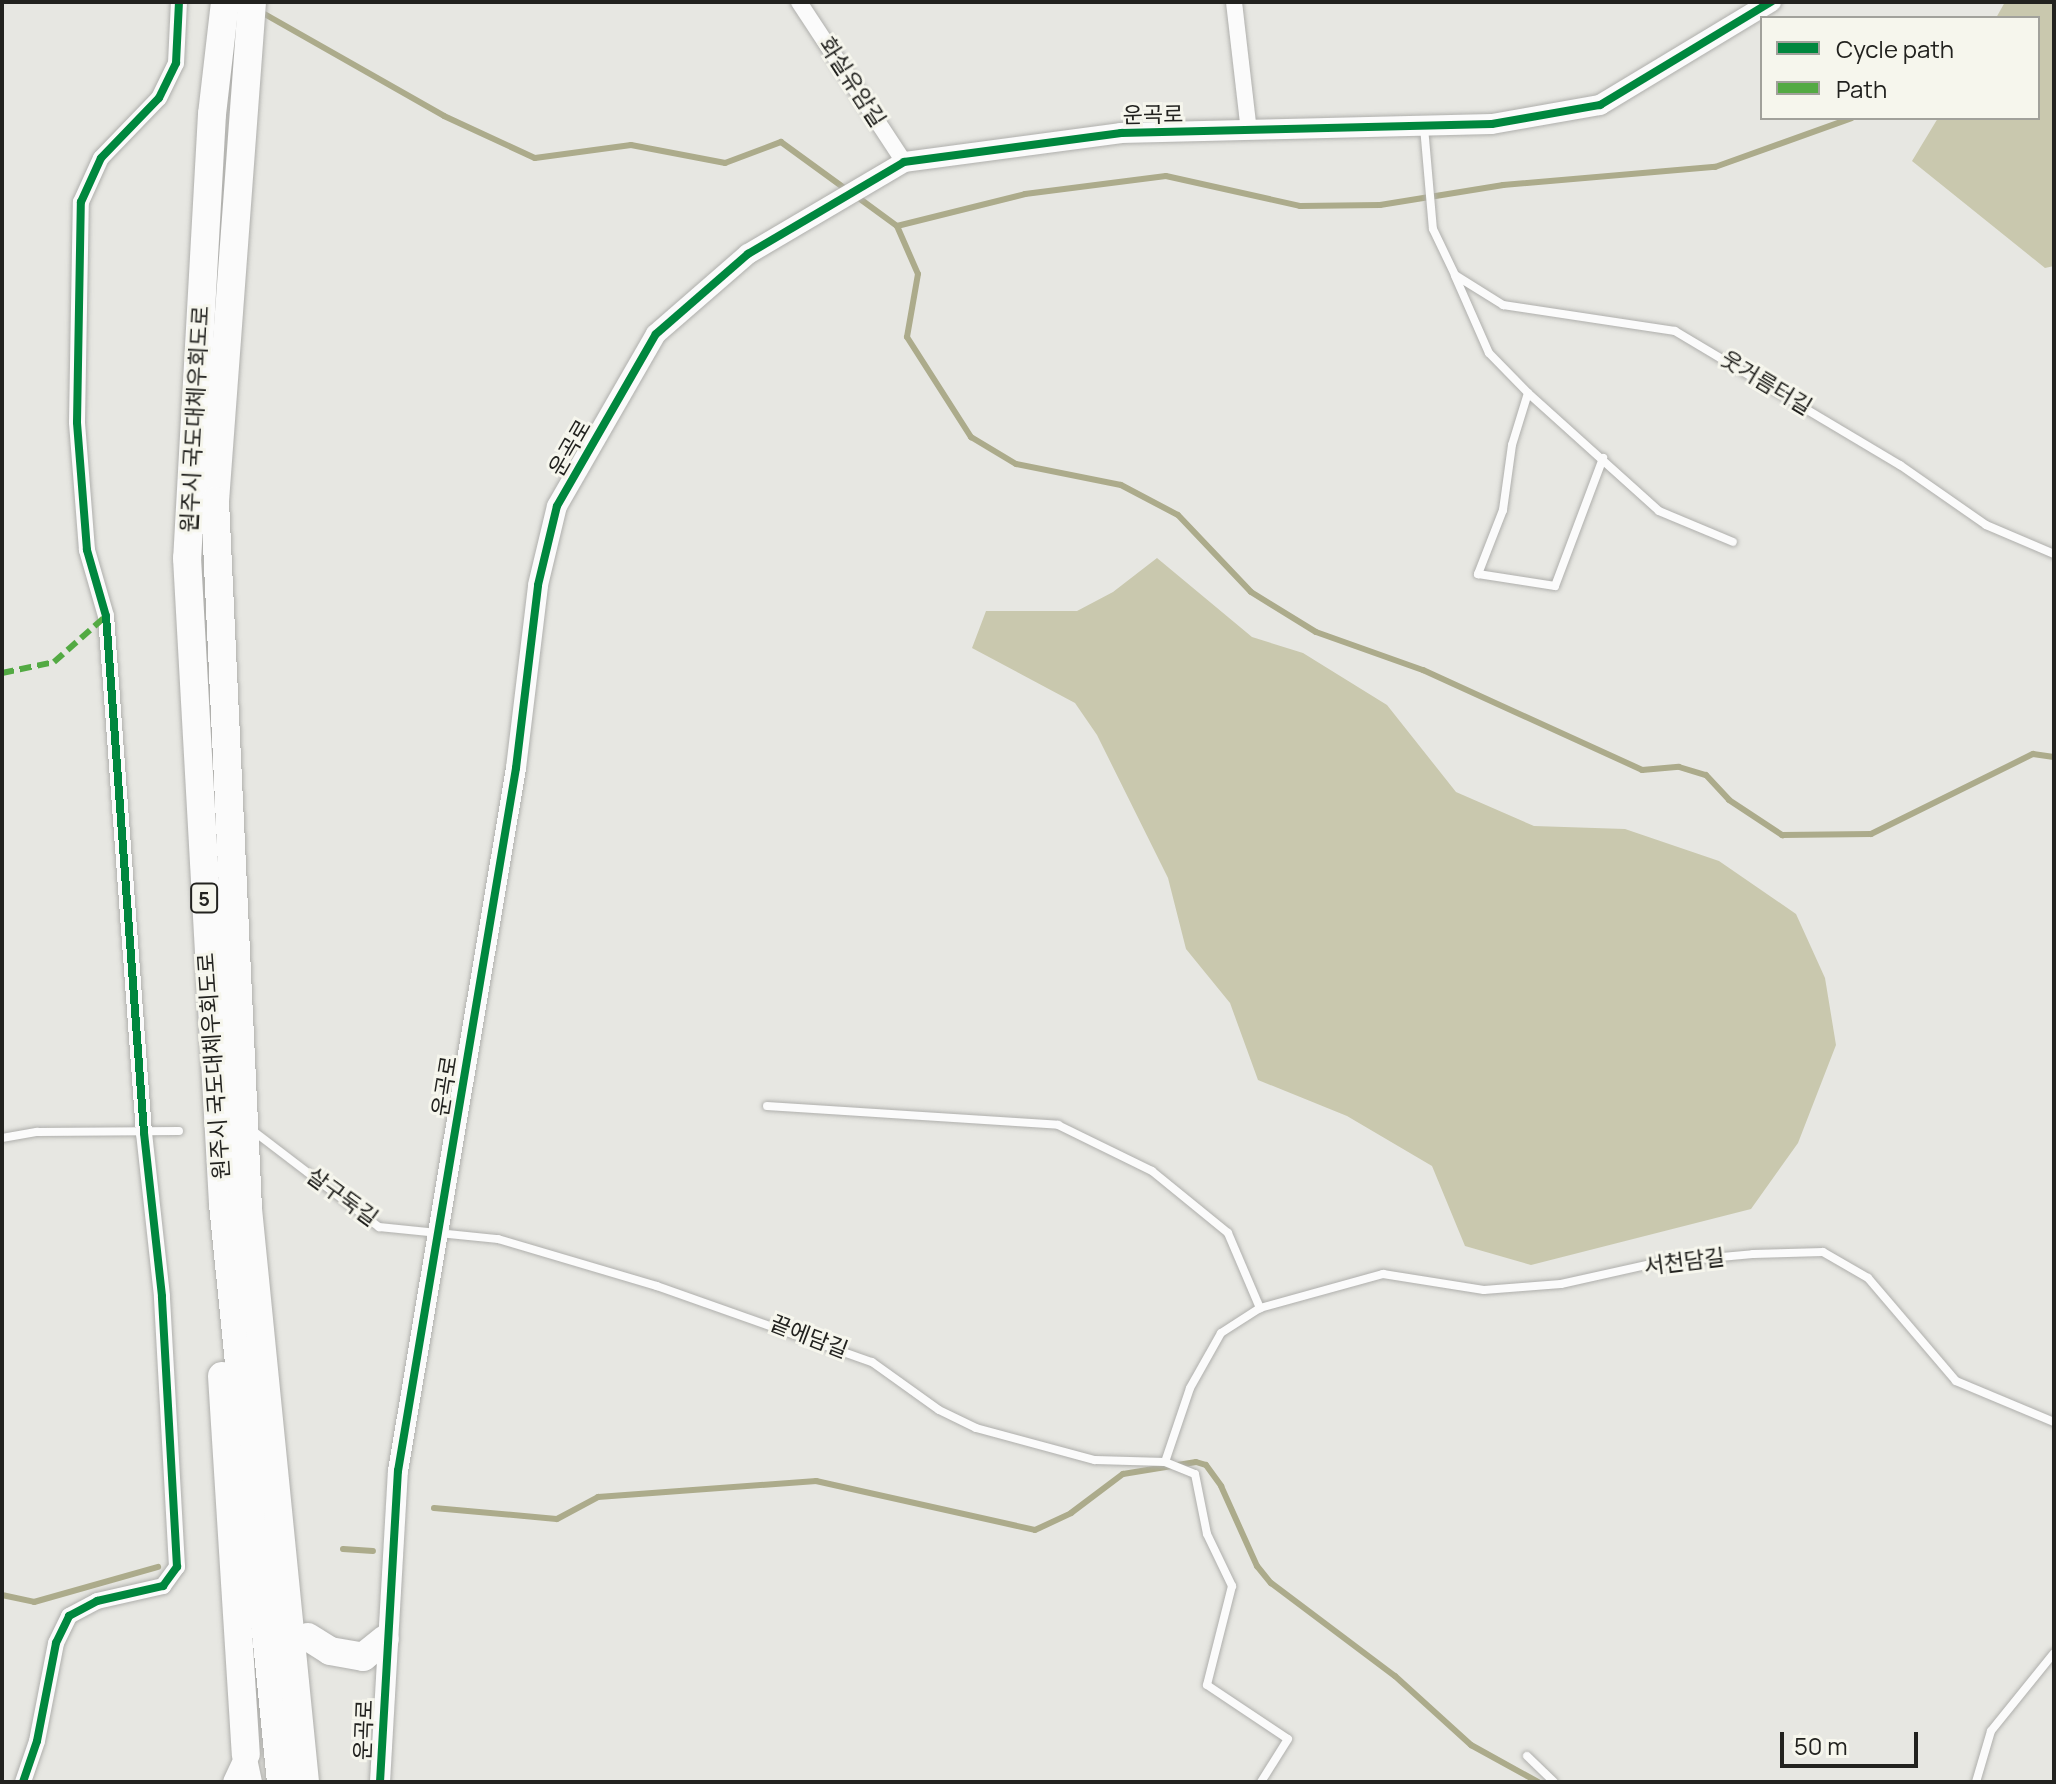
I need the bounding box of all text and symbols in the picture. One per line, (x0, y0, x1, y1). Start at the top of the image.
legend (1760, 16, 2040, 120)
street label: 화실유암길 (813, 32, 891, 132)
text: Cycle path (1836, 32, 1954, 65)
text: Path (1836, 72, 1887, 105)
street label: 운곡로 (1122, 101, 1184, 129)
street label: 원주시 국도대체우회도로 (176, 305, 214, 533)
street label: 웃거름터길 (1716, 346, 1816, 420)
street label: 운곡로 (543, 415, 597, 481)
road number: 5 (190, 882, 218, 914)
street label: 원주시 국도대체우회도로 (193, 952, 235, 1180)
street label: 운곡로 (427, 1054, 463, 1118)
street label: 살구둑길 (301, 1163, 383, 1231)
street label: 서천담길 (1642, 1244, 1726, 1280)
street label: 끝에담길 (766, 1310, 852, 1364)
street label: 운곡로 (350, 1699, 378, 1761)
scale bar (1784, 1716, 1922, 1766)
text: 50 m (1794, 1729, 1848, 1762)

